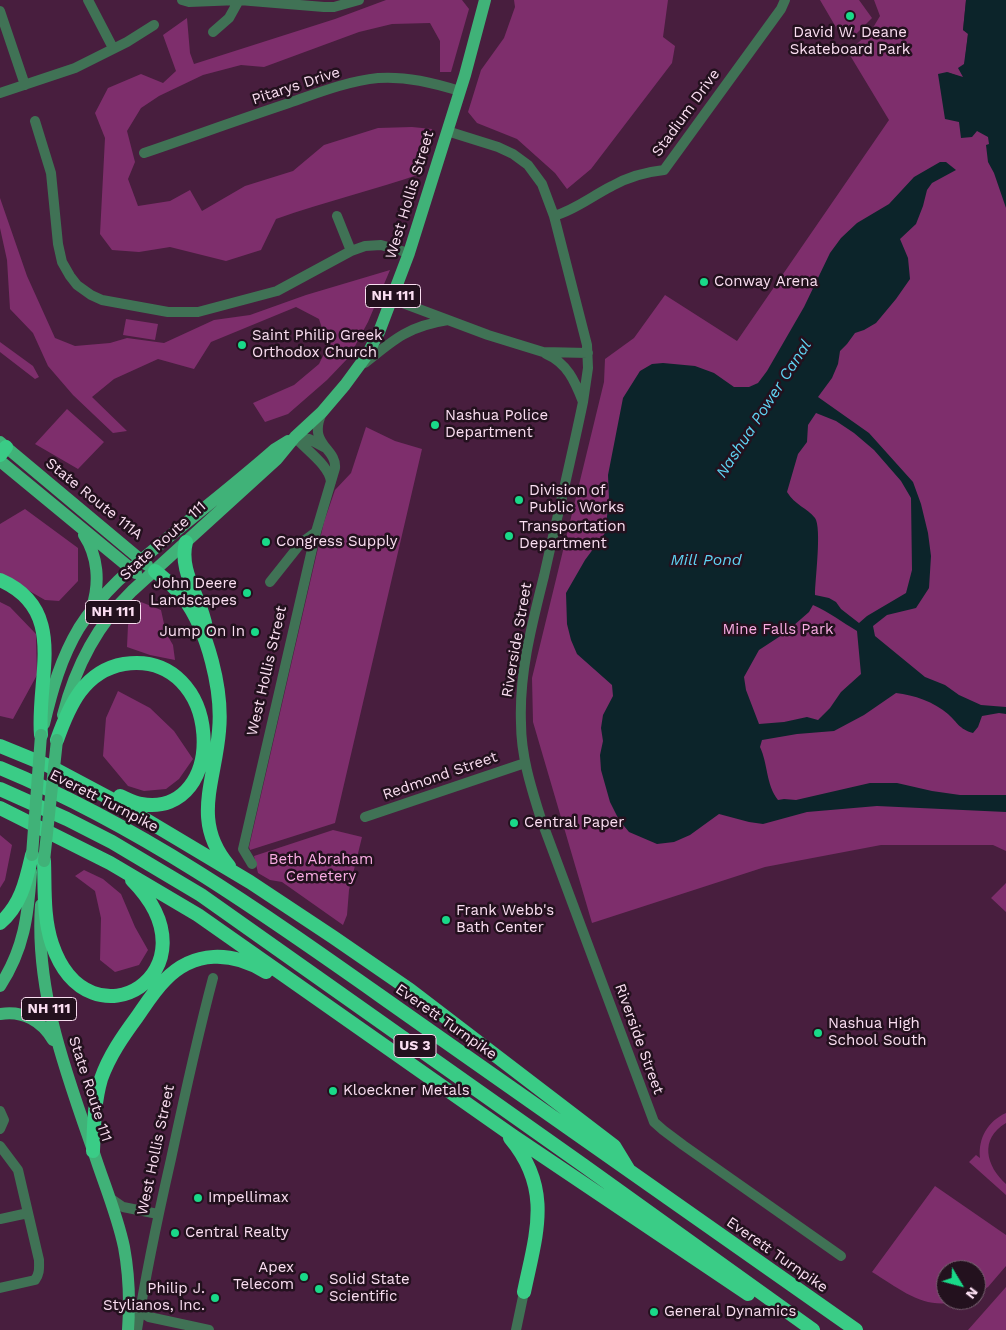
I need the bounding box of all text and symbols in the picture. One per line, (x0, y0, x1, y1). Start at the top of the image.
marker: David W. Deane Skateboard Park (844, 10, 856, 22)
place label: David W. Deane Skateboard Park (790, 24, 910, 59)
street label: Pitarys Drive (250, 63, 342, 109)
street label: Stadium Drive (648, 66, 724, 160)
street label: West Hollis Street (382, 129, 438, 261)
place label: Conway Arena (714, 273, 818, 291)
marker: Conway Arena (698, 276, 710, 288)
road number: NH 111 (366, 284, 420, 308)
place label: Saint Philip Greek Orthodox Church (252, 327, 383, 362)
water label: Nashua Power Canal (712, 336, 816, 482)
marker: Saint Philip Greek Orthodox Church (236, 339, 248, 351)
place label: Nashua Police Department (445, 407, 548, 442)
marker: Nashua Police Department (429, 419, 441, 431)
street label: State Route 111A (42, 454, 146, 544)
place label: Division of Public Works (529, 482, 624, 517)
marker: Division of Public Works (513, 494, 525, 506)
street label: State Route 111 (116, 498, 210, 584)
place label: Transportation Department (519, 518, 626, 553)
marker: Transportation Department (503, 530, 515, 542)
place label: Congress Supply (276, 533, 398, 551)
marker: Congress Supply (260, 536, 272, 548)
water label: Mill Pond (670, 550, 742, 570)
place label: John Deere Landscapes (150, 575, 237, 610)
street label: Riverside Street (498, 581, 536, 699)
marker: John Deere Landscapes (241, 587, 253, 599)
road number: NH 111 (86, 600, 140, 624)
street label: West Hollis Street (243, 604, 291, 738)
park label: Mine Falls Park (722, 621, 834, 639)
place label: Jump On In (159, 623, 245, 641)
marker: Jump On In (249, 626, 261, 638)
street label: Redmond Street (380, 748, 500, 804)
street label: Everett Turnpike (47, 766, 161, 836)
place label: Central Paper (524, 814, 624, 832)
marker: Central Paper (508, 817, 520, 829)
park label: Beth Abraham Cemetery (269, 851, 373, 886)
place label: Frank Webb's Bath Center (456, 902, 554, 937)
marker: Frank Webb's Bath Center (440, 914, 452, 926)
street label: Everett Turnpike (392, 980, 500, 1064)
street label: Riverside Street (611, 981, 667, 1097)
road number: NH 111 (22, 998, 76, 1021)
place label: Nashua High School South (828, 1015, 926, 1050)
marker: Nashua High School South (812, 1027, 824, 1039)
street label: State Route 111 (64, 1034, 116, 1144)
road number: US 3 (394, 1034, 436, 1058)
place label: Kloeckner Metals (343, 1082, 470, 1100)
street label: West Hollis Street (133, 1083, 179, 1217)
marker: Kloeckner Metals (327, 1085, 339, 1097)
place label: Impellimax (208, 1189, 289, 1207)
marker: Impellimax (192, 1192, 204, 1204)
street label: Everett Turnpike (723, 1213, 831, 1297)
place label: Central Realty (185, 1224, 289, 1242)
marker: Central Realty (169, 1227, 181, 1239)
place label: Apex Telecom (233, 1259, 294, 1294)
north arrow (936, 1260, 986, 1310)
marker: Apex Telecom (298, 1271, 310, 1283)
place label: Solid State Scientific (329, 1271, 410, 1306)
place label: Philip J. Stylianos, Inc. (103, 1280, 205, 1315)
marker: Solid State Scientific (313, 1283, 325, 1295)
text: N (963, 1284, 982, 1302)
marker: Philip J. Stylianos, Inc. (209, 1292, 221, 1304)
place label: General Dynamics (664, 1303, 796, 1321)
marker: General Dynamics (648, 1306, 660, 1318)

